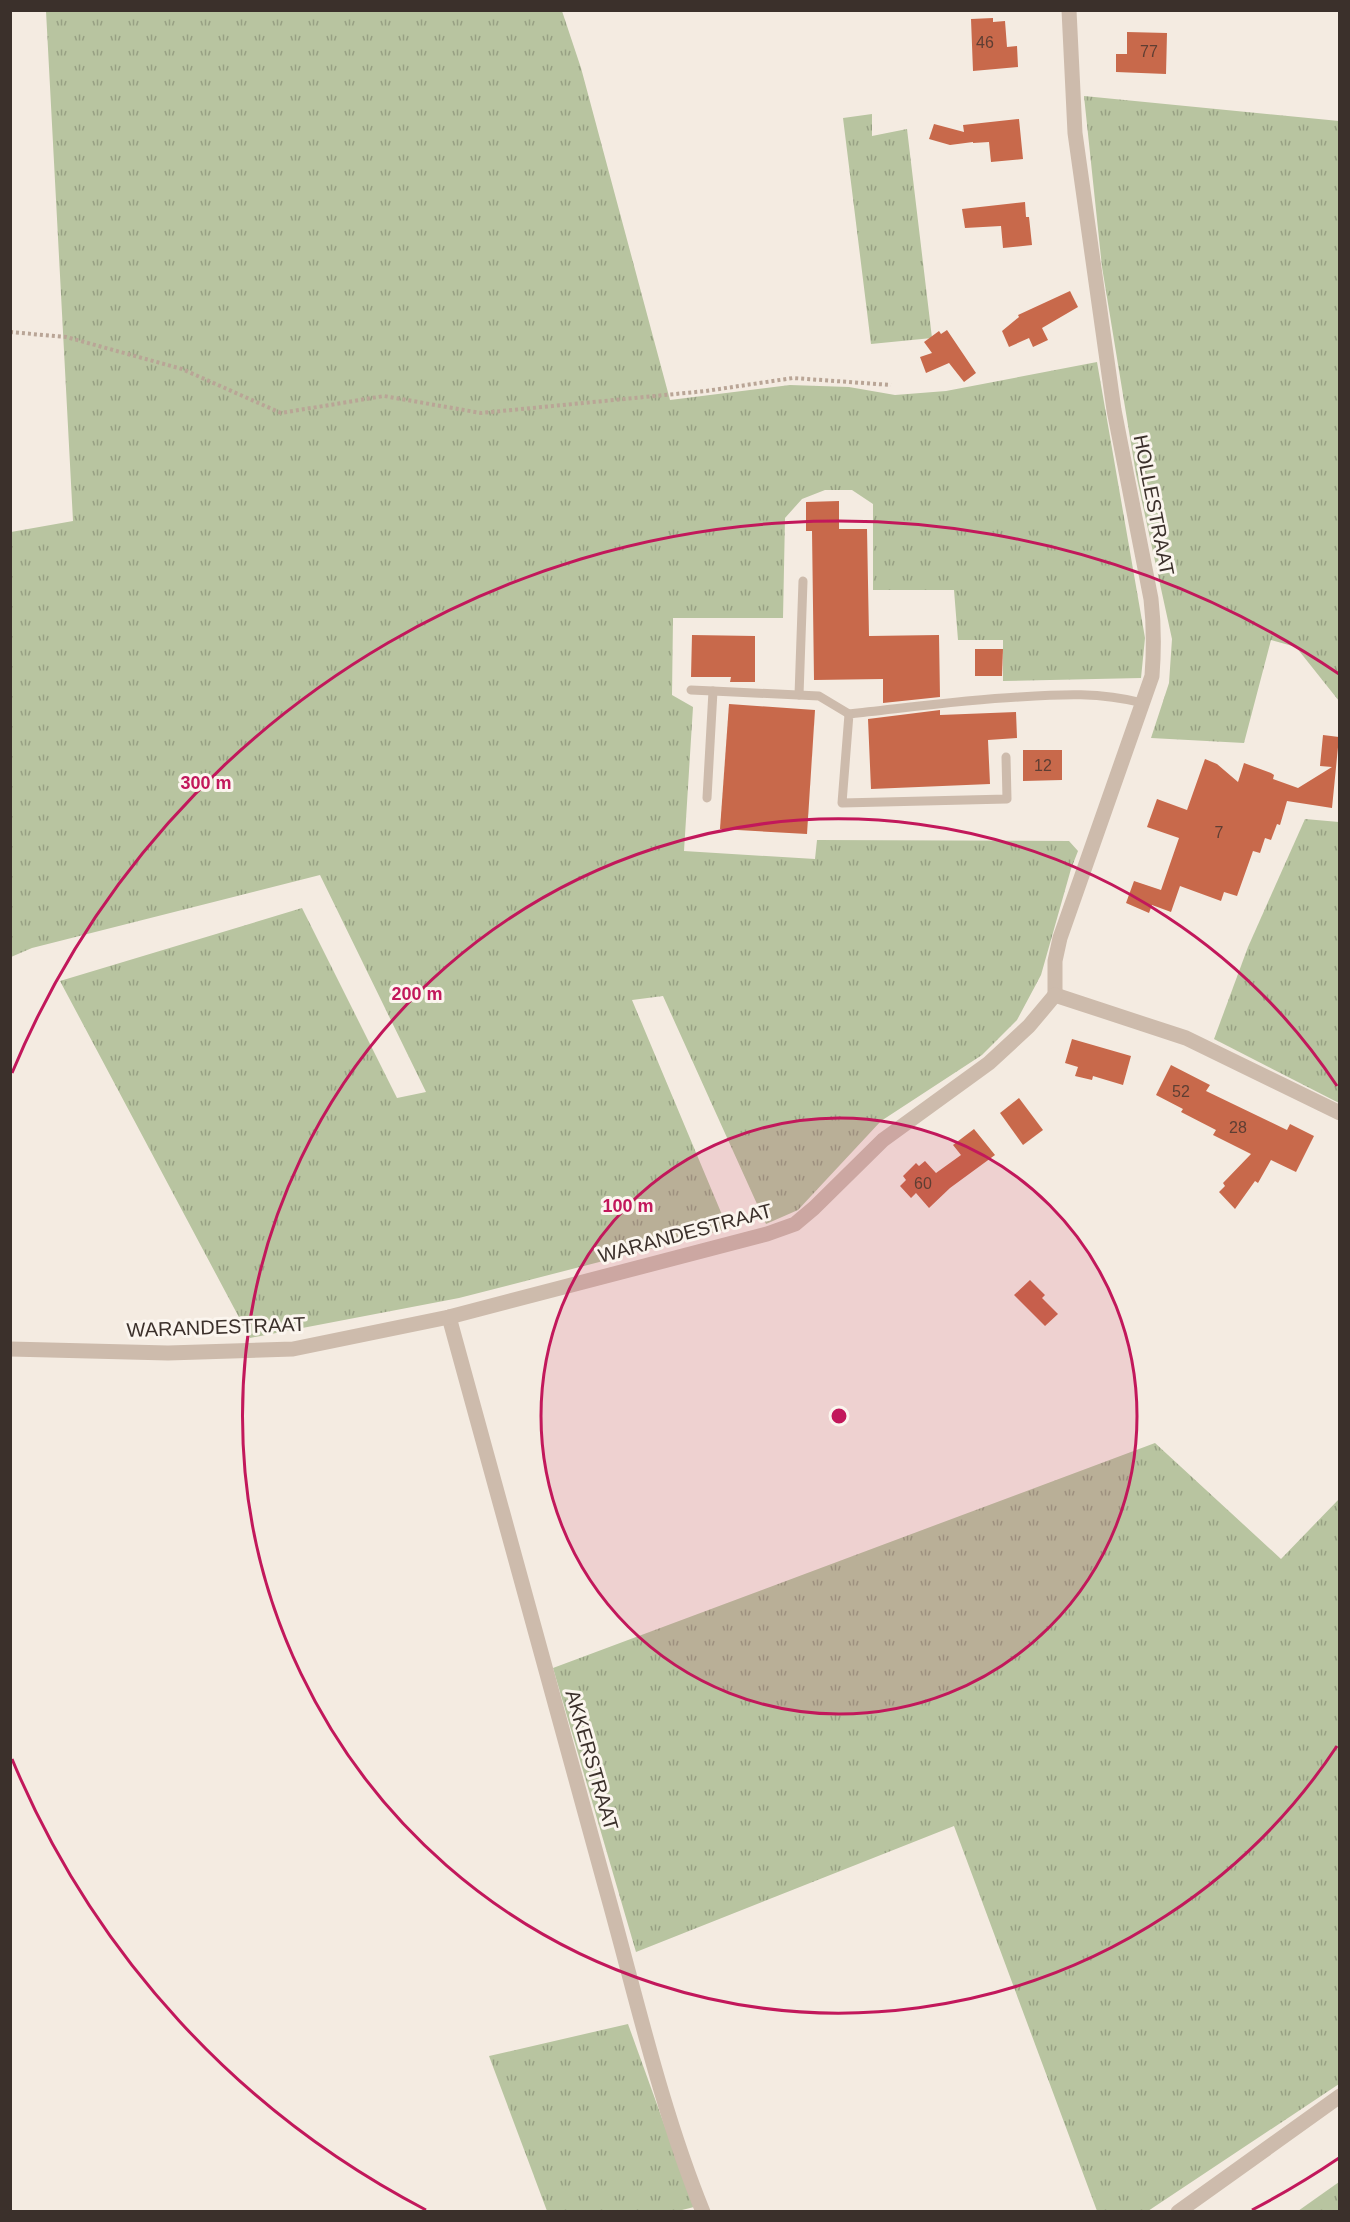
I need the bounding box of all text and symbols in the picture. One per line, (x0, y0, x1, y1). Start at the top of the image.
house number: 46 (976, 34, 994, 51)
house number: 77 (1140, 43, 1158, 60)
street label: HOLLESTRAAT (1130, 433, 1178, 577)
house number: 12 (1034, 757, 1052, 774)
text: 300 m (180, 773, 232, 793)
house number: 7 (1215, 824, 1224, 841)
text: 200 m (391, 984, 443, 1004)
house number: 52 (1172, 1083, 1190, 1100)
house number: 28 (1229, 1119, 1247, 1136)
house number: 60 (914, 1175, 932, 1192)
text: 100 m (602, 1196, 654, 1216)
street label: WARANDESTRAAT (596, 1199, 774, 1267)
street label: WARANDESTRAAT (126, 1313, 306, 1341)
centre of rings (829, 1406, 849, 1426)
street label: AKKERSTRAAT (561, 1687, 623, 1833)

